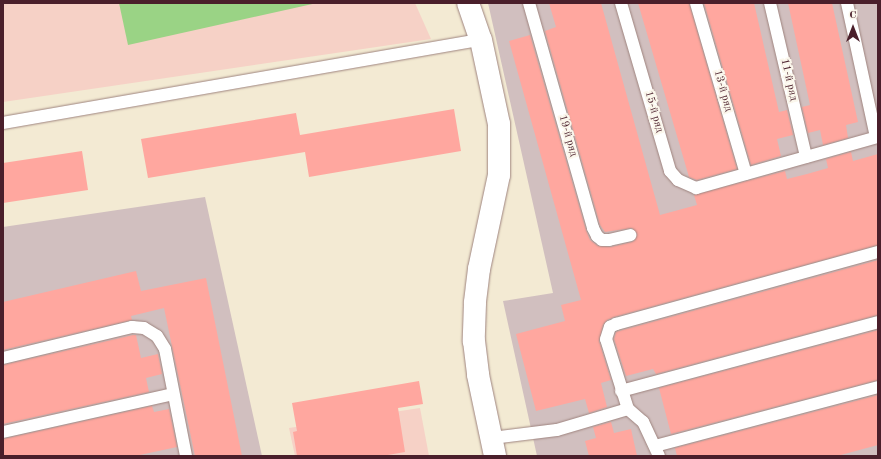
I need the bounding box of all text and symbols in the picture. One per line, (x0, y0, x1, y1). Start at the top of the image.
north arrow (833, 8, 873, 48)
text: С (849, 10, 857, 21)
street label: 11-й ряд (777, 58, 799, 102)
street label: 13-й ряд (710, 69, 734, 113)
street label: 15-й ряд (641, 90, 665, 134)
street label: 19-й ряд (555, 114, 579, 158)

